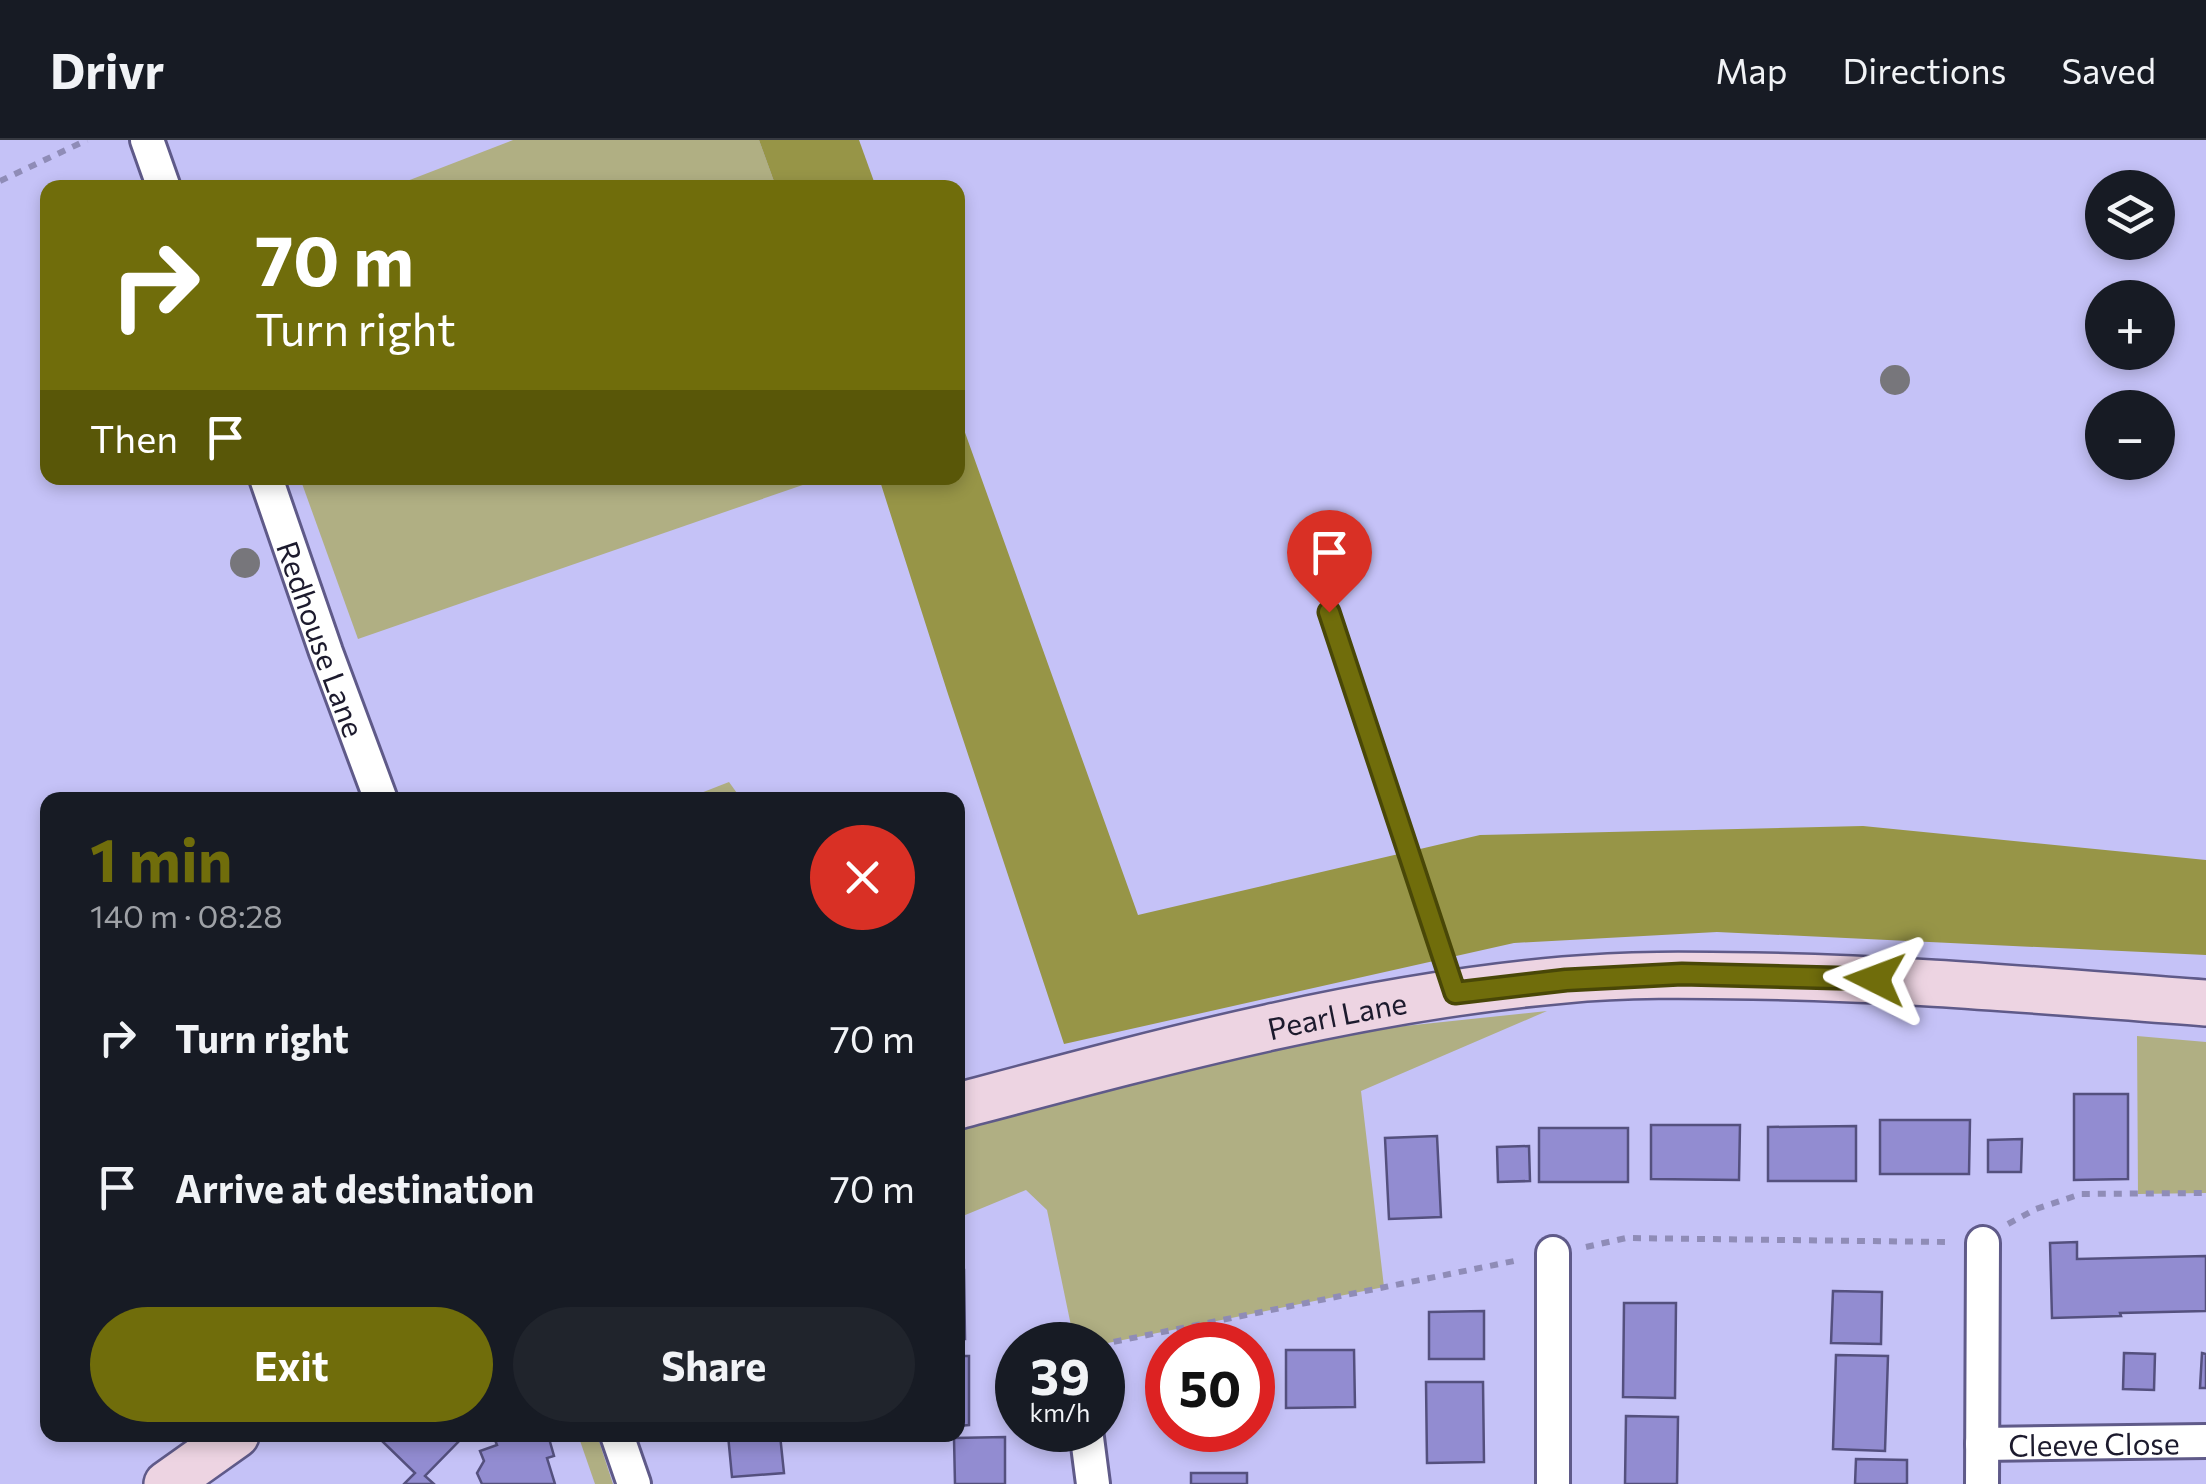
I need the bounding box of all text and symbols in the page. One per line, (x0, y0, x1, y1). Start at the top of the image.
text: Drivr (50, 40, 164, 99)
text: Map (1715, 48, 1787, 91)
text: Directions (1842, 48, 2007, 91)
text: Saved (2062, 48, 2156, 91)
map controls (2085, 170, 2175, 480)
button: layers (2085, 170, 2175, 260)
text: 70 m (255, 215, 414, 300)
icon: right (90, 220, 220, 350)
button: + (2085, 280, 2175, 370)
text: Turn right (255, 300, 456, 355)
button: − (2085, 390, 2175, 480)
icon: arrive (198, 410, 253, 465)
text: Then (90, 414, 178, 461)
pin (1287, 510, 1372, 613)
icon: arrive (1302, 525, 1357, 580)
street label: Redhouse Lane (270, 536, 374, 742)
text: 1 min (90, 821, 232, 894)
button: close (810, 825, 915, 930)
text: 140 m · 08:28 (90, 895, 283, 935)
position arrow (1823, 927, 1927, 1031)
street label: Pearl Lane (1264, 982, 1409, 1046)
icon: right (90, 1010, 145, 1065)
text: Turn right (175, 1014, 349, 1061)
text: 70 m (830, 1014, 915, 1061)
icon: arrive (90, 1160, 145, 1215)
text: Arrive at destination (175, 1164, 534, 1211)
text: 70 m (830, 1164, 915, 1211)
button: Exit (90, 1307, 493, 1422)
button: Share (513, 1307, 915, 1422)
speed limit sign: 50 (1145, 1322, 1275, 1452)
text: 39 (1030, 1344, 1090, 1405)
text: km/h (1030, 1397, 1090, 1427)
street label: Cleeve Close (2008, 1423, 2180, 1462)

